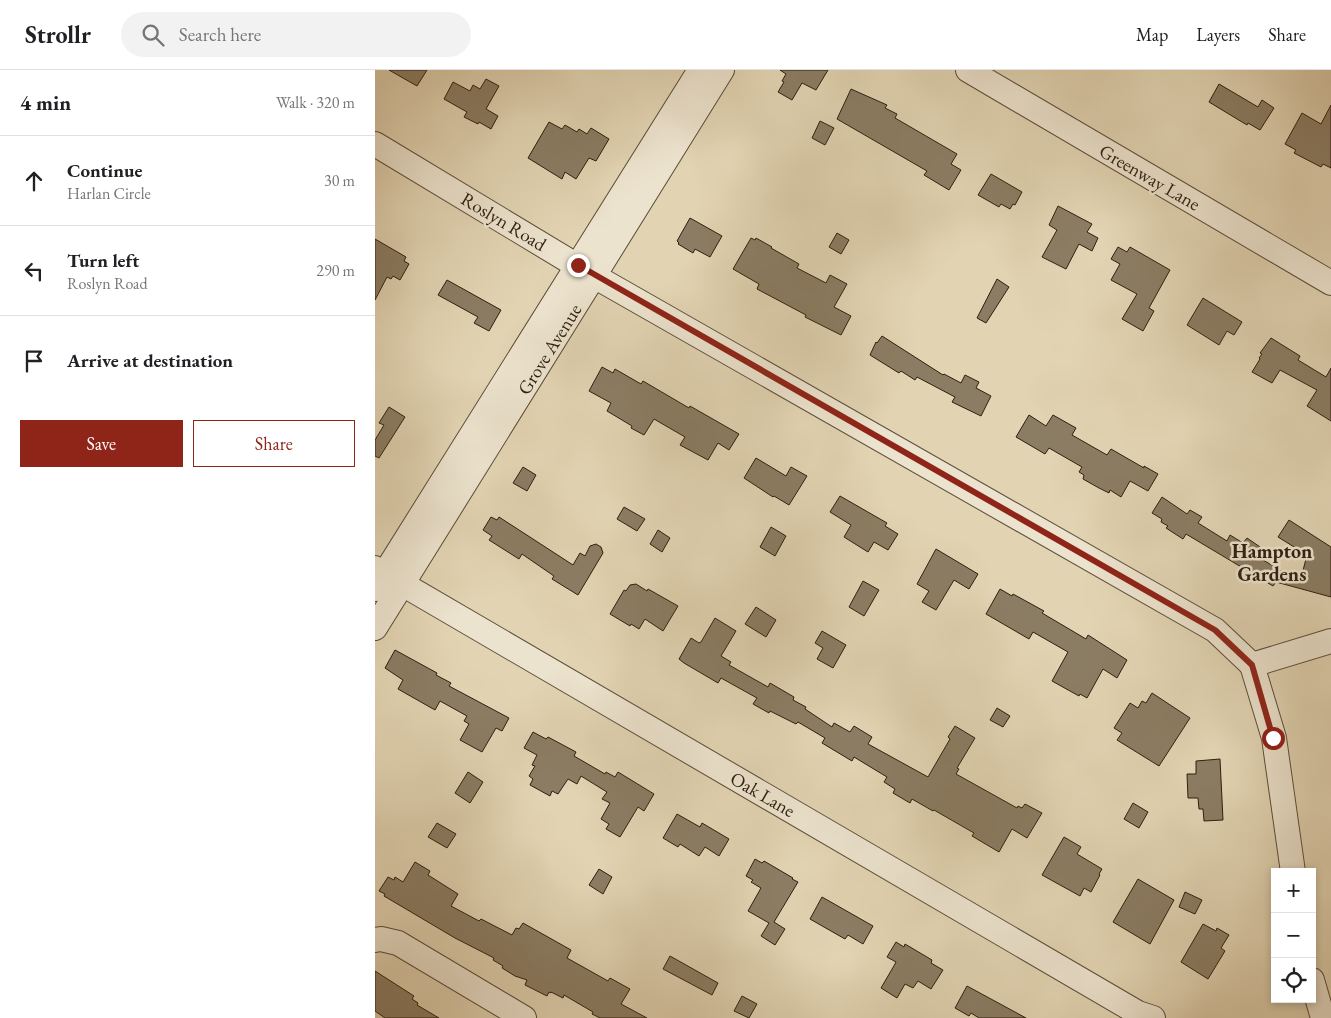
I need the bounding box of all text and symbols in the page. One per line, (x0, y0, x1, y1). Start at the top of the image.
search box (121, 12, 471, 57)
text: Strollr (25, 19, 91, 50)
icon: search (139, 21, 167, 49)
text: Search here (179, 22, 261, 47)
text: Map (1136, 23, 1168, 46)
text: Layers (1196, 23, 1240, 46)
text: Share (1268, 23, 1306, 46)
text: 4 min (20, 89, 71, 116)
text: Walk · 320 m (276, 92, 355, 113)
street label: Greenway Lane (1095, 138, 1205, 216)
text: Continue (67, 158, 142, 183)
icon: ahead (20, 167, 48, 195)
text: 30 m (324, 170, 355, 191)
text: Harlan Circle (67, 183, 151, 204)
street label: Roslyn Road (456, 186, 551, 257)
text: Turn left (67, 248, 139, 273)
route end (567, 254, 590, 277)
icon: left (20, 257, 48, 285)
text: 290 m (316, 260, 355, 281)
text: Roslyn Road (67, 273, 147, 294)
street label: Grove Avenue (512, 299, 587, 400)
icon: arrive (20, 347, 48, 375)
text: Arrive at destination (67, 348, 233, 373)
button: Save (20, 420, 183, 467)
button: Share (193, 420, 355, 467)
district label: Hampton Gardens (1232, 538, 1312, 587)
route start (1262, 727, 1285, 750)
street label: Oak Lane (726, 766, 800, 823)
map controls (1271, 868, 1316, 1003)
button: + (1271, 868, 1316, 913)
button: − (1271, 913, 1316, 958)
button: locate (1271, 958, 1316, 1003)

